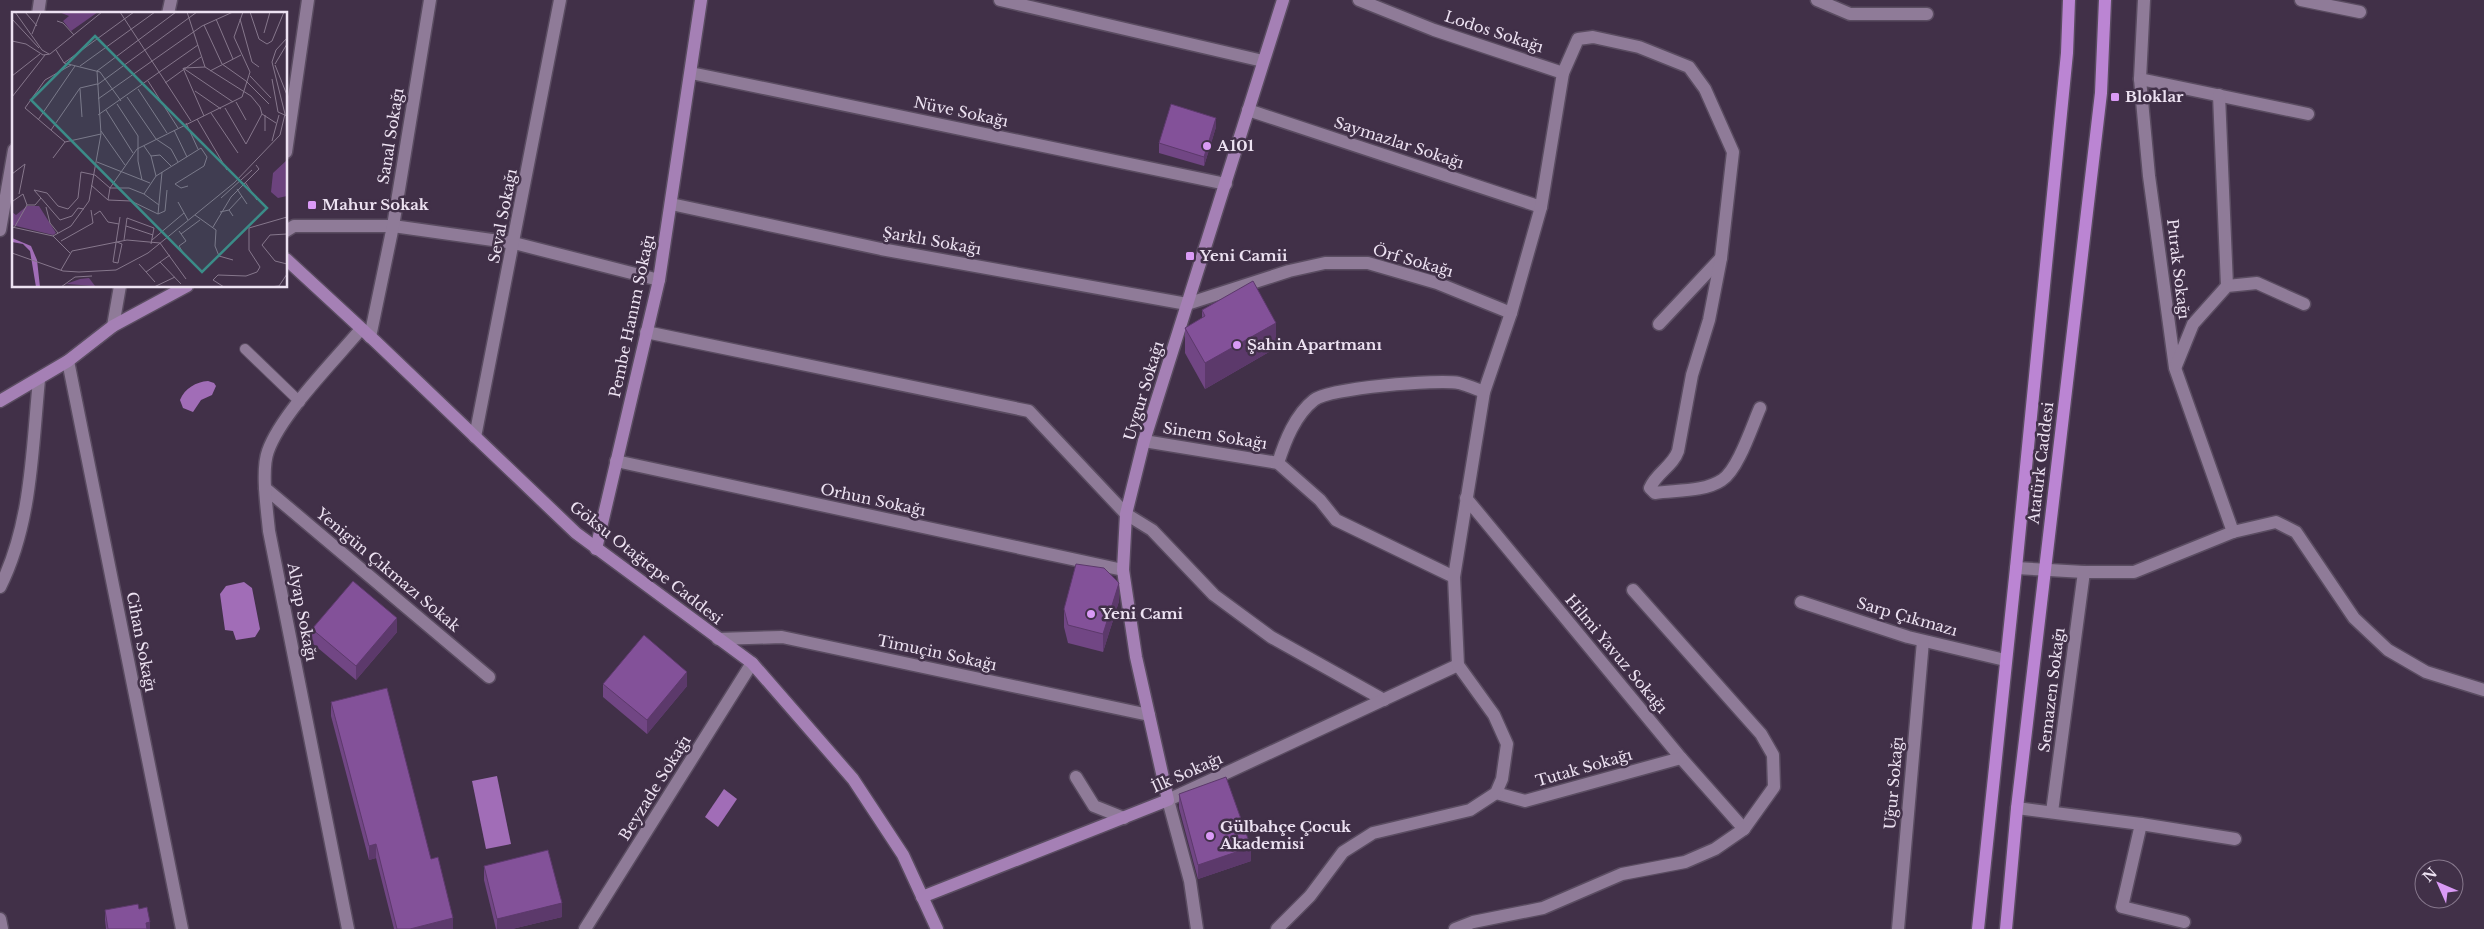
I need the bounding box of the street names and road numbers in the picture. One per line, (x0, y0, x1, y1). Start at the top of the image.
street label: Lodos Sokağı (1442, 7, 1546, 56)
street label: Sanal Sokağı (374, 87, 407, 185)
street label: Nüve Sokağı (912, 92, 1010, 131)
street label: Saymazlar Sokağı (1332, 113, 1466, 172)
street label: Seval Sokağı (484, 167, 521, 265)
street label: Pıtrak Sokağı (2163, 218, 2194, 320)
street label: Şarklı Sokağı (881, 222, 983, 259)
street label: Pembe Hanım Sokağı (605, 233, 658, 399)
street label: Örf Sokağı (1371, 240, 1456, 281)
street label: Uygur Sokağı (1119, 339, 1168, 443)
street label: Atatürk Caddesi (2023, 401, 2057, 526)
street label: Sinem Sokağı (1162, 418, 1269, 453)
street label: Orhun Sokağı (819, 479, 928, 520)
street label: Göksu Otağtepe Caddesi (566, 497, 727, 628)
street label: Yenigün Çıkmazı Sokak (312, 503, 465, 636)
street label: Alyap Sokağı (283, 560, 321, 663)
street label: Cihan Sokağı (122, 590, 161, 694)
street label: Hilmi Yavuz Sokağı (1561, 590, 1672, 717)
street label: Sarp Çıkmazı (1855, 593, 1960, 640)
street label: Semazen Sokağı (2034, 627, 2069, 753)
street label: Timuçin Sokağı (876, 631, 999, 674)
street label: Beyzade Sokağı (615, 732, 695, 844)
street label: Uğur Sokağı (1880, 735, 1907, 830)
street label: Tutak Sokağı (1533, 745, 1634, 790)
street label: İlk Sokağı (1148, 748, 1225, 797)

